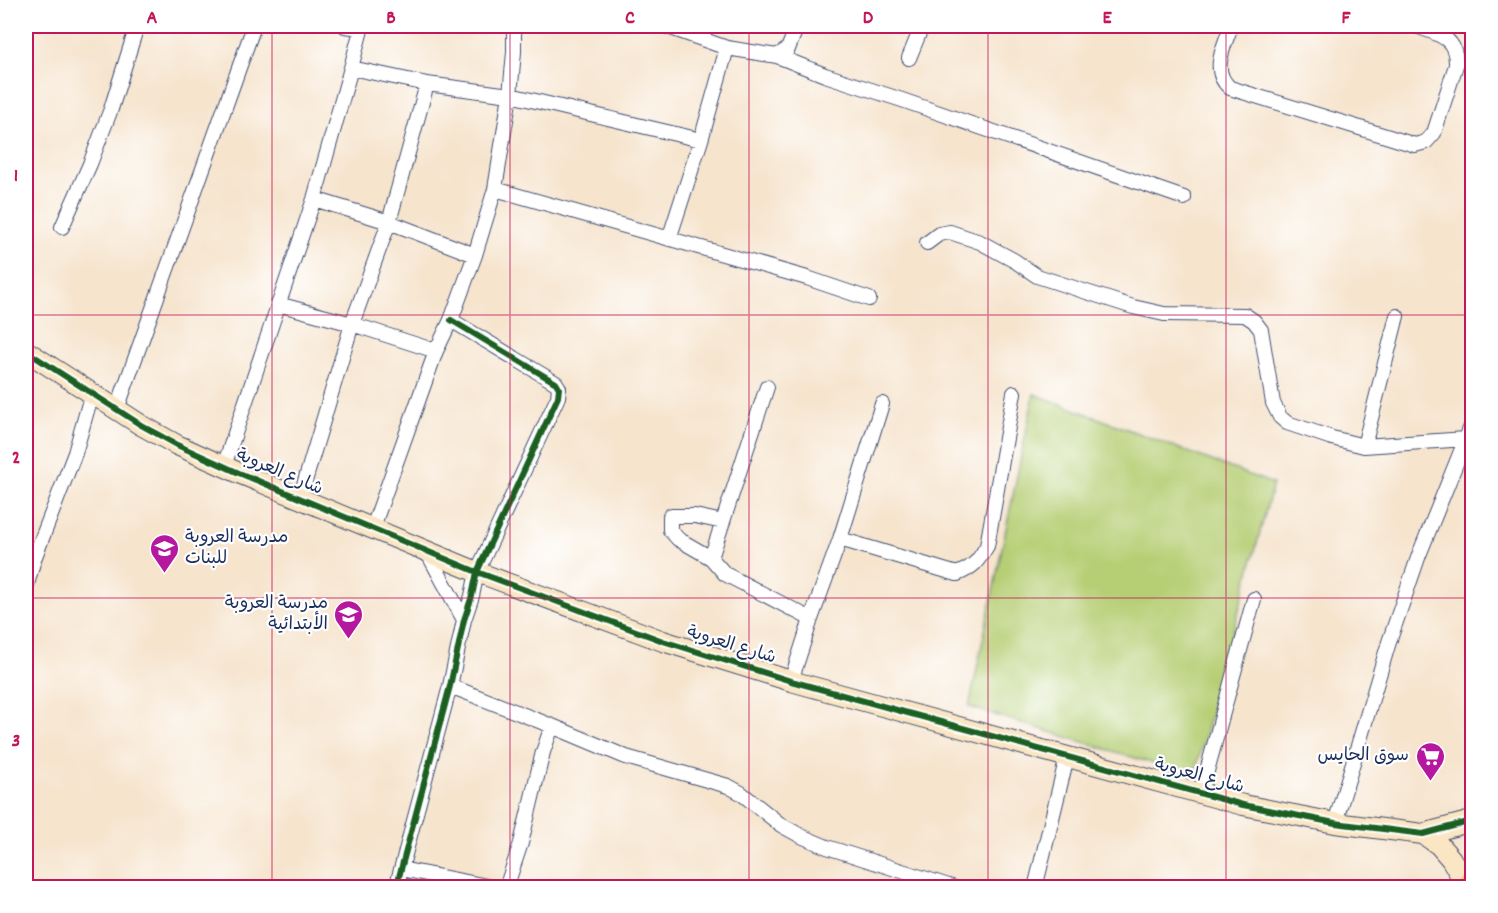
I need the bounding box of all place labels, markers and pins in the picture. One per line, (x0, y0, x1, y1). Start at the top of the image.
place label: مدرسة العروبة للبنات (185, 526, 288, 572)
school or university icon: مدرسة العروبة للبنات (148, 532, 180, 574)
place label: مدرسة العروبة الأبتدائية (225, 592, 328, 638)
school or university icon: مدرسة العروبة الأبتدائية (333, 598, 365, 640)
supermarket icon: سوق الحايس (1414, 740, 1446, 782)
place label: سوق الحايس (1318, 744, 1409, 769)

